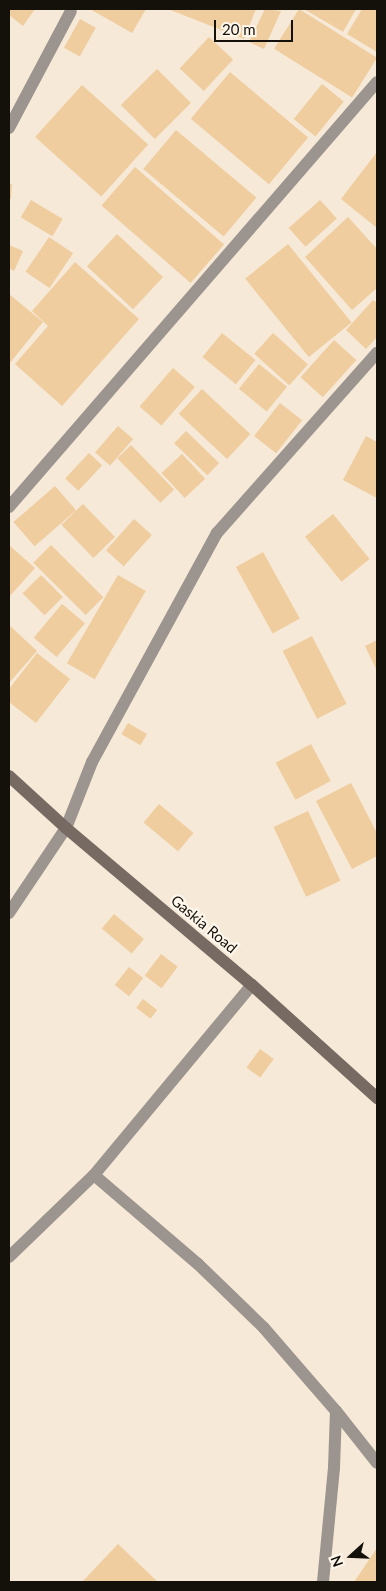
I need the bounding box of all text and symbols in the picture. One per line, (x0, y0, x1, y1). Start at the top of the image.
scale bar (216, 10, 295, 42)
text: 20 m (222, 20, 256, 38)
street label: Gaskia Road (167, 891, 241, 957)
north arrow (326, 1531, 376, 1581)
text: N (327, 1553, 346, 1569)

